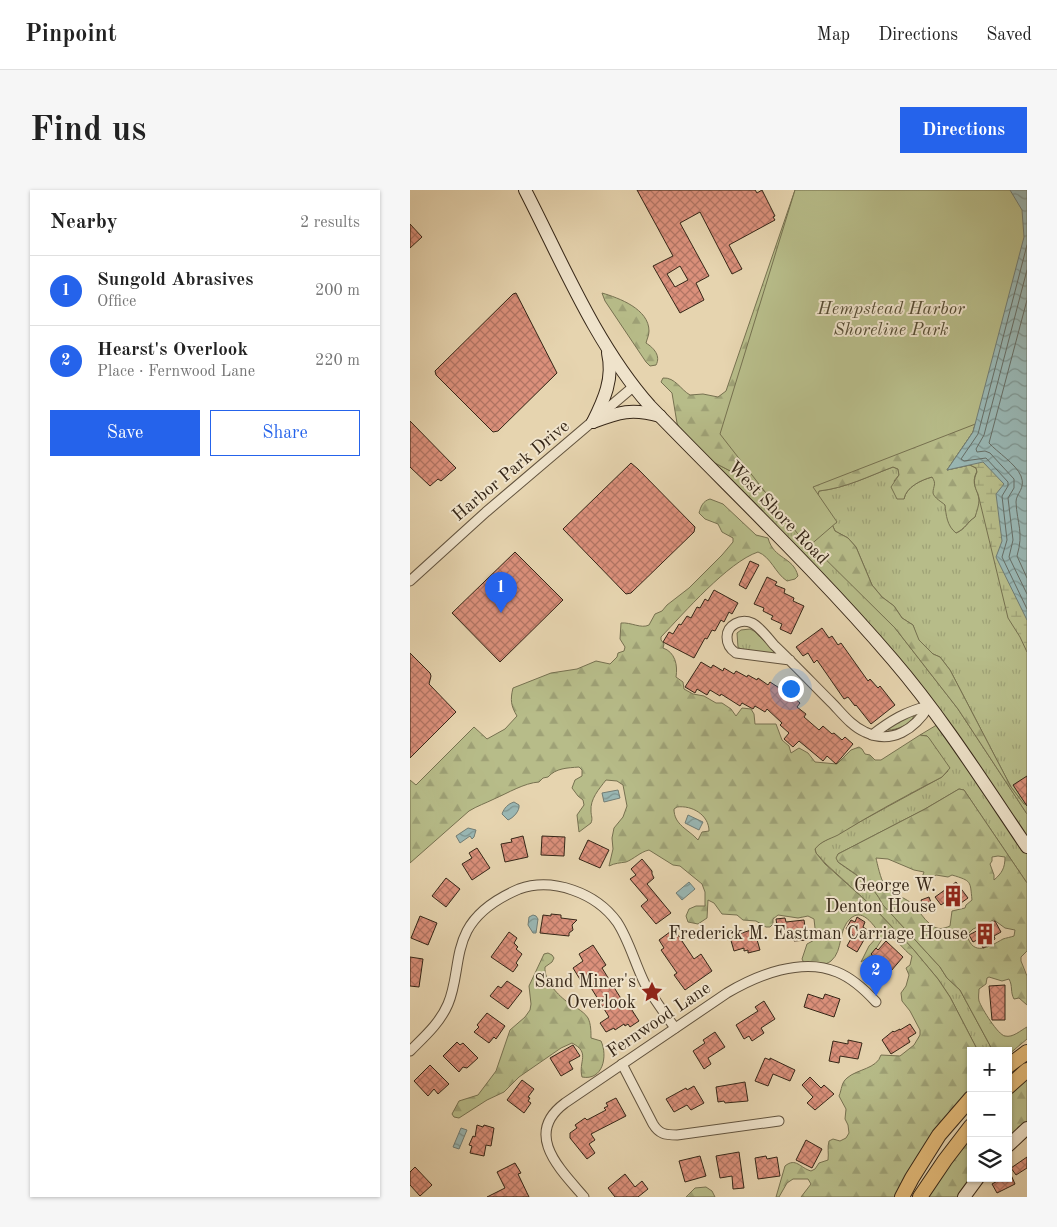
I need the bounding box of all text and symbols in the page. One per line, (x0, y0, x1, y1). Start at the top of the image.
text: Pinpoint (25, 23, 117, 47)
text: Map (817, 26, 850, 44)
text: Directions (878, 26, 958, 44)
text: Saved (986, 26, 1032, 44)
button: Directions (900, 107, 1027, 153)
text: Find us (30, 113, 146, 148)
text: Nearby (50, 212, 118, 233)
text: 2 results (300, 215, 360, 231)
text: Sungold Abrasives (97, 271, 254, 290)
text: 1 (61, 283, 71, 299)
text: 200 m (315, 283, 360, 299)
text: Office (97, 294, 136, 310)
park label: Hempstead Harbor Shoreline Park (816, 300, 966, 339)
text: Hearst's Overlook (97, 341, 248, 360)
text: 2 (61, 353, 71, 369)
text: 220 m (315, 353, 360, 369)
text: Place · Fernwood Lane (97, 364, 255, 380)
button: Save (50, 410, 200, 456)
button: Share (210, 410, 360, 456)
street label: Harbor Park Drive (449, 417, 573, 525)
street label: West Shore Road (724, 458, 832, 568)
pin: 1 (485, 572, 517, 613)
your location (778, 676, 804, 702)
place label: George W. Denton House (825, 877, 936, 916)
building icon: George W. Denton House (940, 883, 966, 909)
building icon: Frederick M. Eastman Carriage House (972, 921, 998, 947)
place label: Frederick M. Eastman Carriage House (668, 925, 968, 943)
pin: 2 (860, 955, 892, 996)
place label: Sand Miner's Overlook (534, 973, 636, 1012)
street label: Fernwood Lane (604, 979, 714, 1061)
place icon: Sand Miner's Overlook (639, 979, 665, 1005)
map controls (967, 1047, 1012, 1182)
button: + (967, 1047, 1012, 1092)
button: − (967, 1092, 1012, 1137)
button: layers (967, 1137, 1012, 1182)

